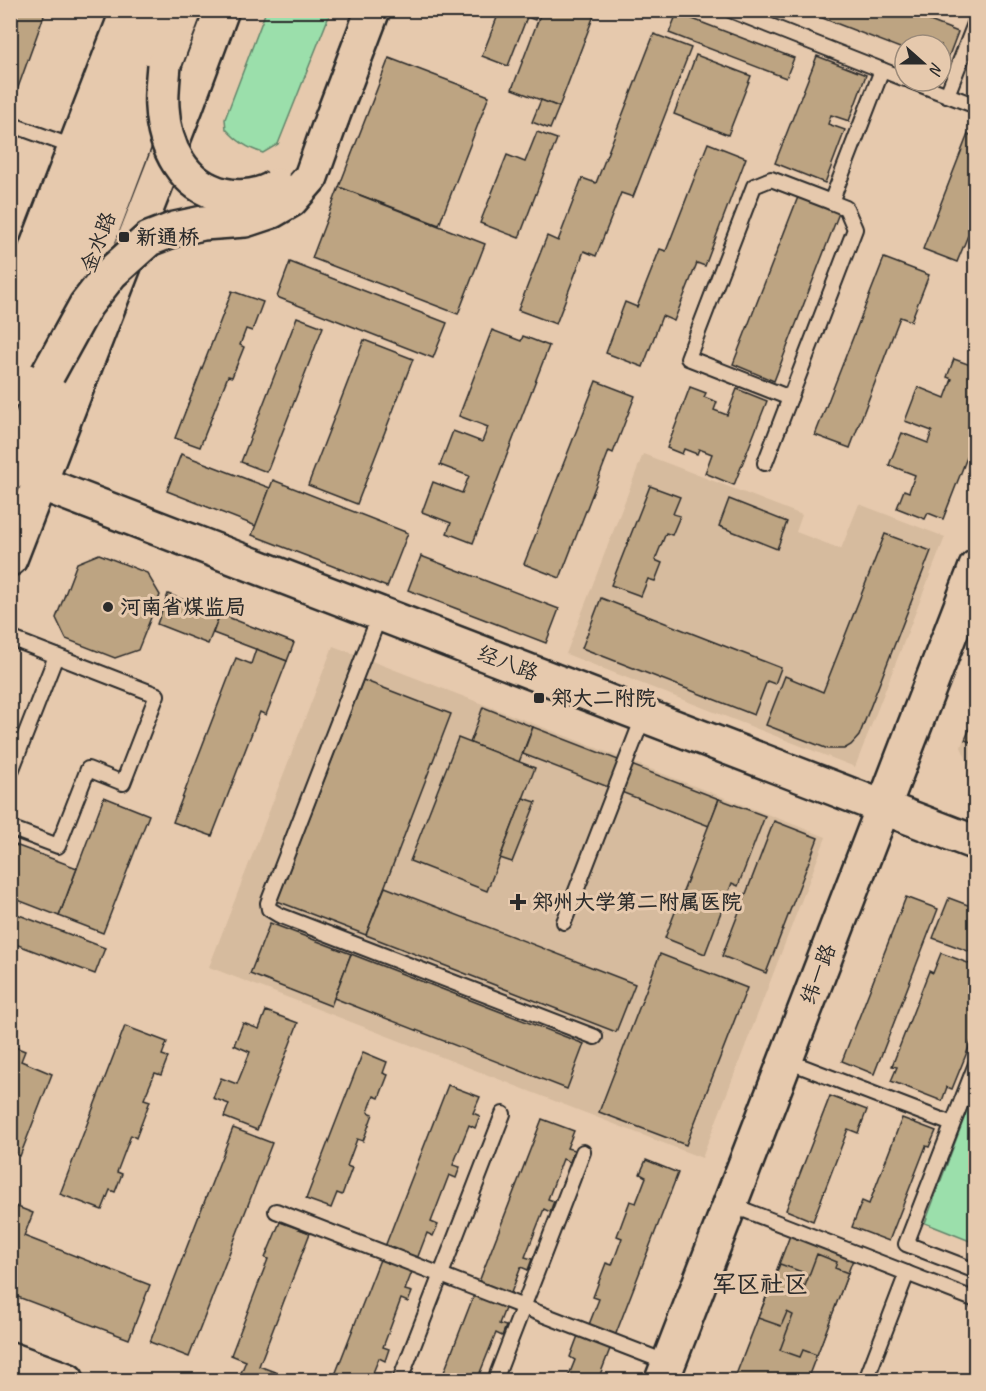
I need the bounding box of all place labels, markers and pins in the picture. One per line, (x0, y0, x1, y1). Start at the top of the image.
place label: 新通桥 (136, 224, 199, 250)
marker: 新通桥 (117, 230, 131, 244)
place label: 河南省煤监局 (120, 594, 246, 620)
marker: 河南省煤监局 (101, 600, 115, 614)
place label: 郑大二附院 (551, 685, 656, 711)
marker: 郑大二附院 (532, 691, 546, 705)
place label: 郑州大学第二附属医院 (532, 889, 742, 915)
marker: 郑州大学第二附属医院 (509, 893, 527, 911)

